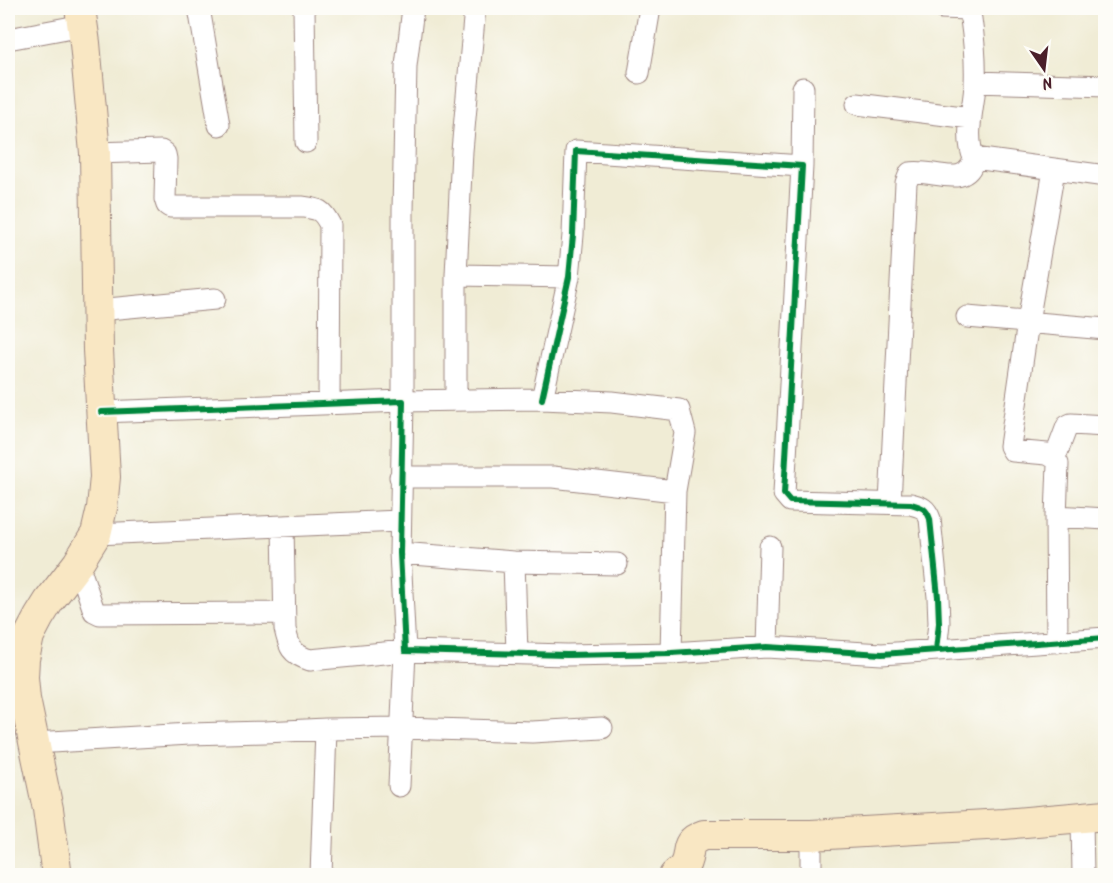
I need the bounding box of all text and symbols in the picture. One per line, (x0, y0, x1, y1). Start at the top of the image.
north arrow (1014, 39, 1074, 99)
text: N (1039, 69, 1055, 95)

